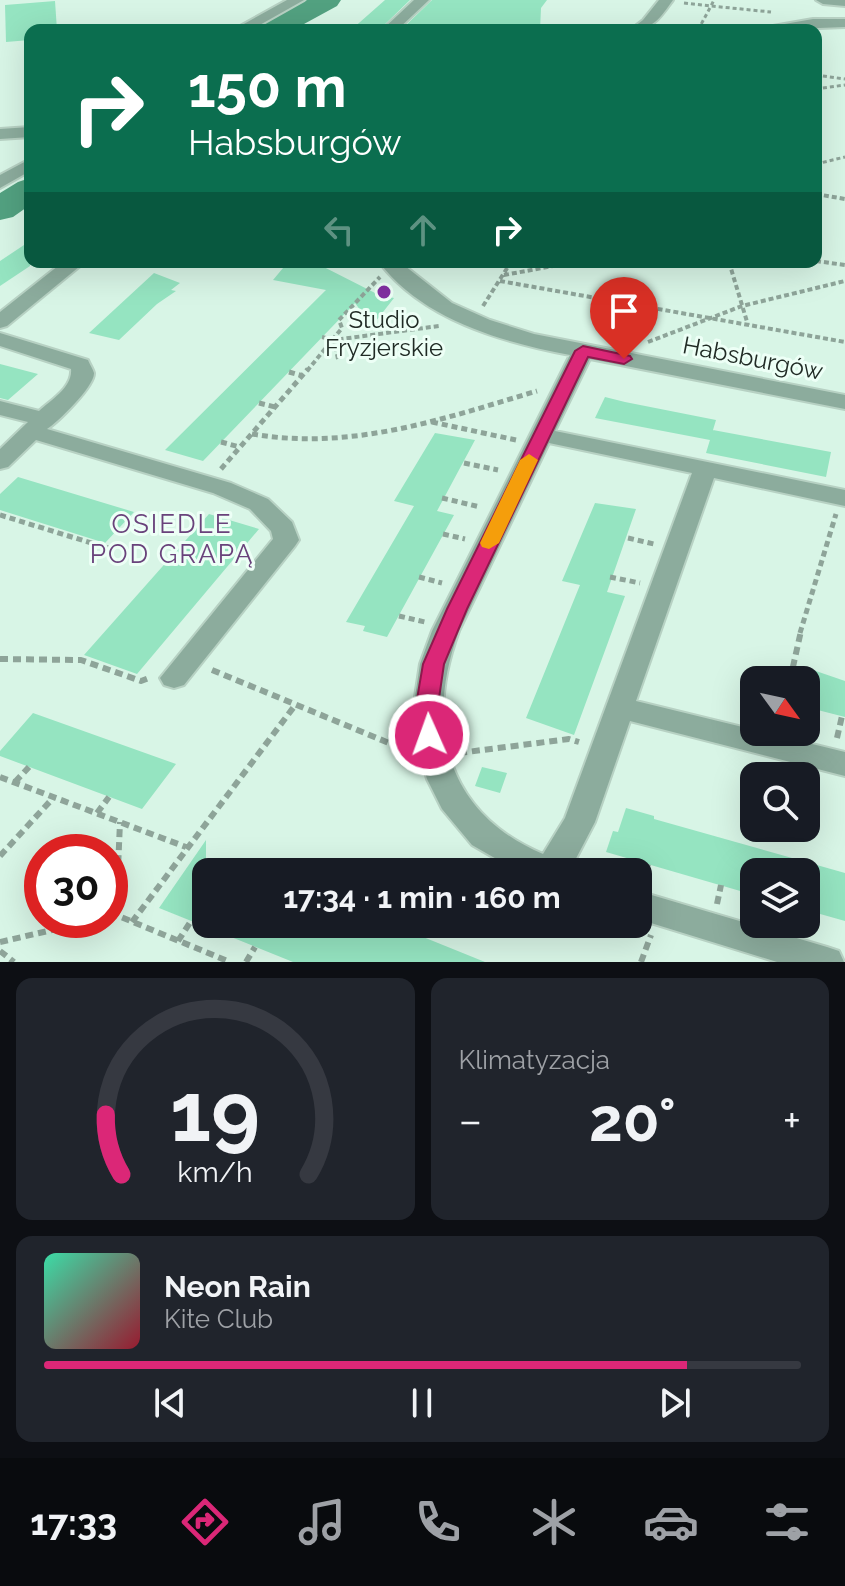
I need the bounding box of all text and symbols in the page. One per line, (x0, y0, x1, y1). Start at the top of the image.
text: 150 m (188, 54, 347, 120)
icon: right (56, 56, 160, 160)
text: Habsburgów (188, 121, 402, 163)
icon: left (317, 208, 361, 252)
icon: ahead (401, 208, 445, 252)
icon: right (485, 208, 529, 252)
pin (590, 277, 658, 359)
marker: Studio Fryzjerskie (375, 283, 393, 301)
icon: arrive (602, 289, 646, 333)
place label: Studio Fryzjerskie (325, 305, 443, 362)
street label: Habsburgów (680, 330, 826, 386)
district label: OSIEDLE POD GRAPĄ (90, 509, 254, 569)
north arrow (740, 666, 820, 746)
map controls (740, 666, 820, 938)
position arrow (387, 693, 471, 777)
button: search (740, 762, 820, 842)
speed limit sign: 30 (24, 834, 128, 938)
button: layers (740, 858, 820, 938)
text: 17:34 · 1 min · 160 m (283, 880, 561, 915)
text: Klimatyzacja (459, 1045, 610, 1075)
text: 19 (170, 1063, 260, 1160)
text: 20° (589, 1085, 676, 1155)
text: − (459, 1095, 482, 1146)
text: + (783, 1095, 801, 1146)
text: km/h (178, 1155, 253, 1189)
text: Neon Rain (164, 1269, 311, 1304)
text: Kite Club (164, 1304, 273, 1334)
icon: previous (148, 1381, 192, 1425)
icon: pause (400, 1381, 444, 1425)
icon: next (653, 1381, 697, 1425)
icon: directions (177, 1494, 233, 1550)
icon: music (294, 1494, 350, 1550)
icon: phone (410, 1494, 466, 1550)
icon: climate (526, 1494, 582, 1550)
icon: car (643, 1494, 699, 1550)
icon: filters (759, 1494, 815, 1550)
text: 17:33 (30, 1501, 117, 1543)

